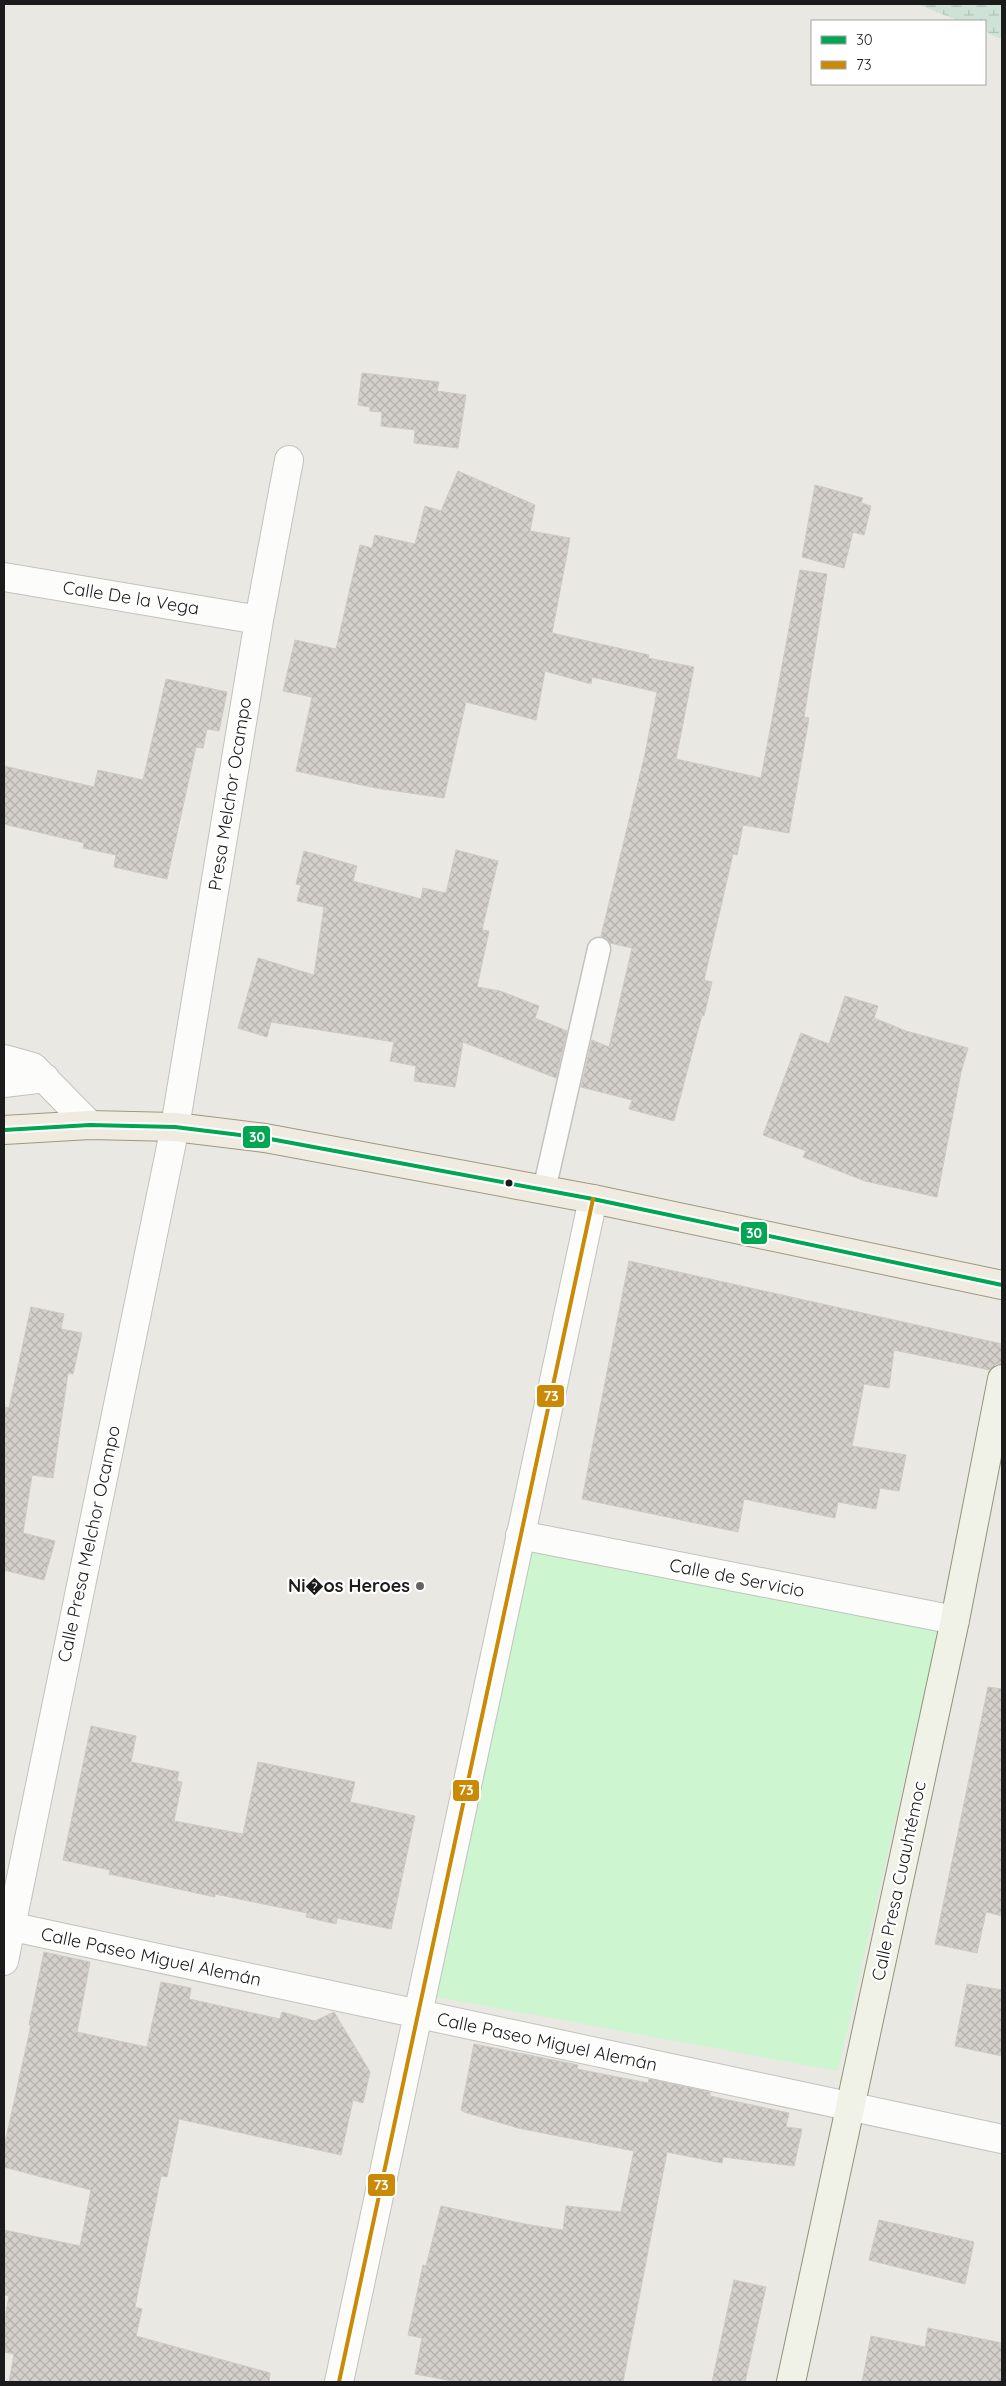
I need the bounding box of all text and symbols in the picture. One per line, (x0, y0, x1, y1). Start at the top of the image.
legend (811, 20, 986, 85)
text: 30 (856, 30, 873, 49)
text: 73 (856, 55, 872, 74)
street label: Calle De la Vega (61, 575, 201, 620)
street label: Presa Melchor Ocampo (203, 696, 256, 892)
line badge: 30 (242, 1125, 271, 1149)
text: 30 (249, 1128, 265, 1146)
unlabelled marker (504, 1178, 514, 1188)
line badge: 30 (740, 1221, 768, 1245)
text: 30 (746, 1224, 762, 1242)
line badge: 73 (536, 1384, 565, 1408)
text: 73 (543, 1387, 559, 1405)
street label: Calle Presa Melchor Ocampo (52, 1423, 125, 1664)
street label: Calle de Servicio (667, 1553, 807, 1602)
place label: Ni�os Heroes (288, 1574, 410, 1597)
marker: Ni�os Heroes (414, 1580, 426, 1592)
line badge: 73 (452, 1779, 480, 1802)
street label: Calle Presa Cuauhtémoc (866, 1779, 931, 1983)
text: 73 (458, 1781, 474, 1799)
street label: Calle Paseo Miguel Alemán (39, 1922, 263, 1991)
street label: Calle Paseo Miguel Alemán (435, 2007, 659, 2076)
line badge: 73 (367, 2173, 396, 2197)
text: 73 (373, 2176, 389, 2194)

